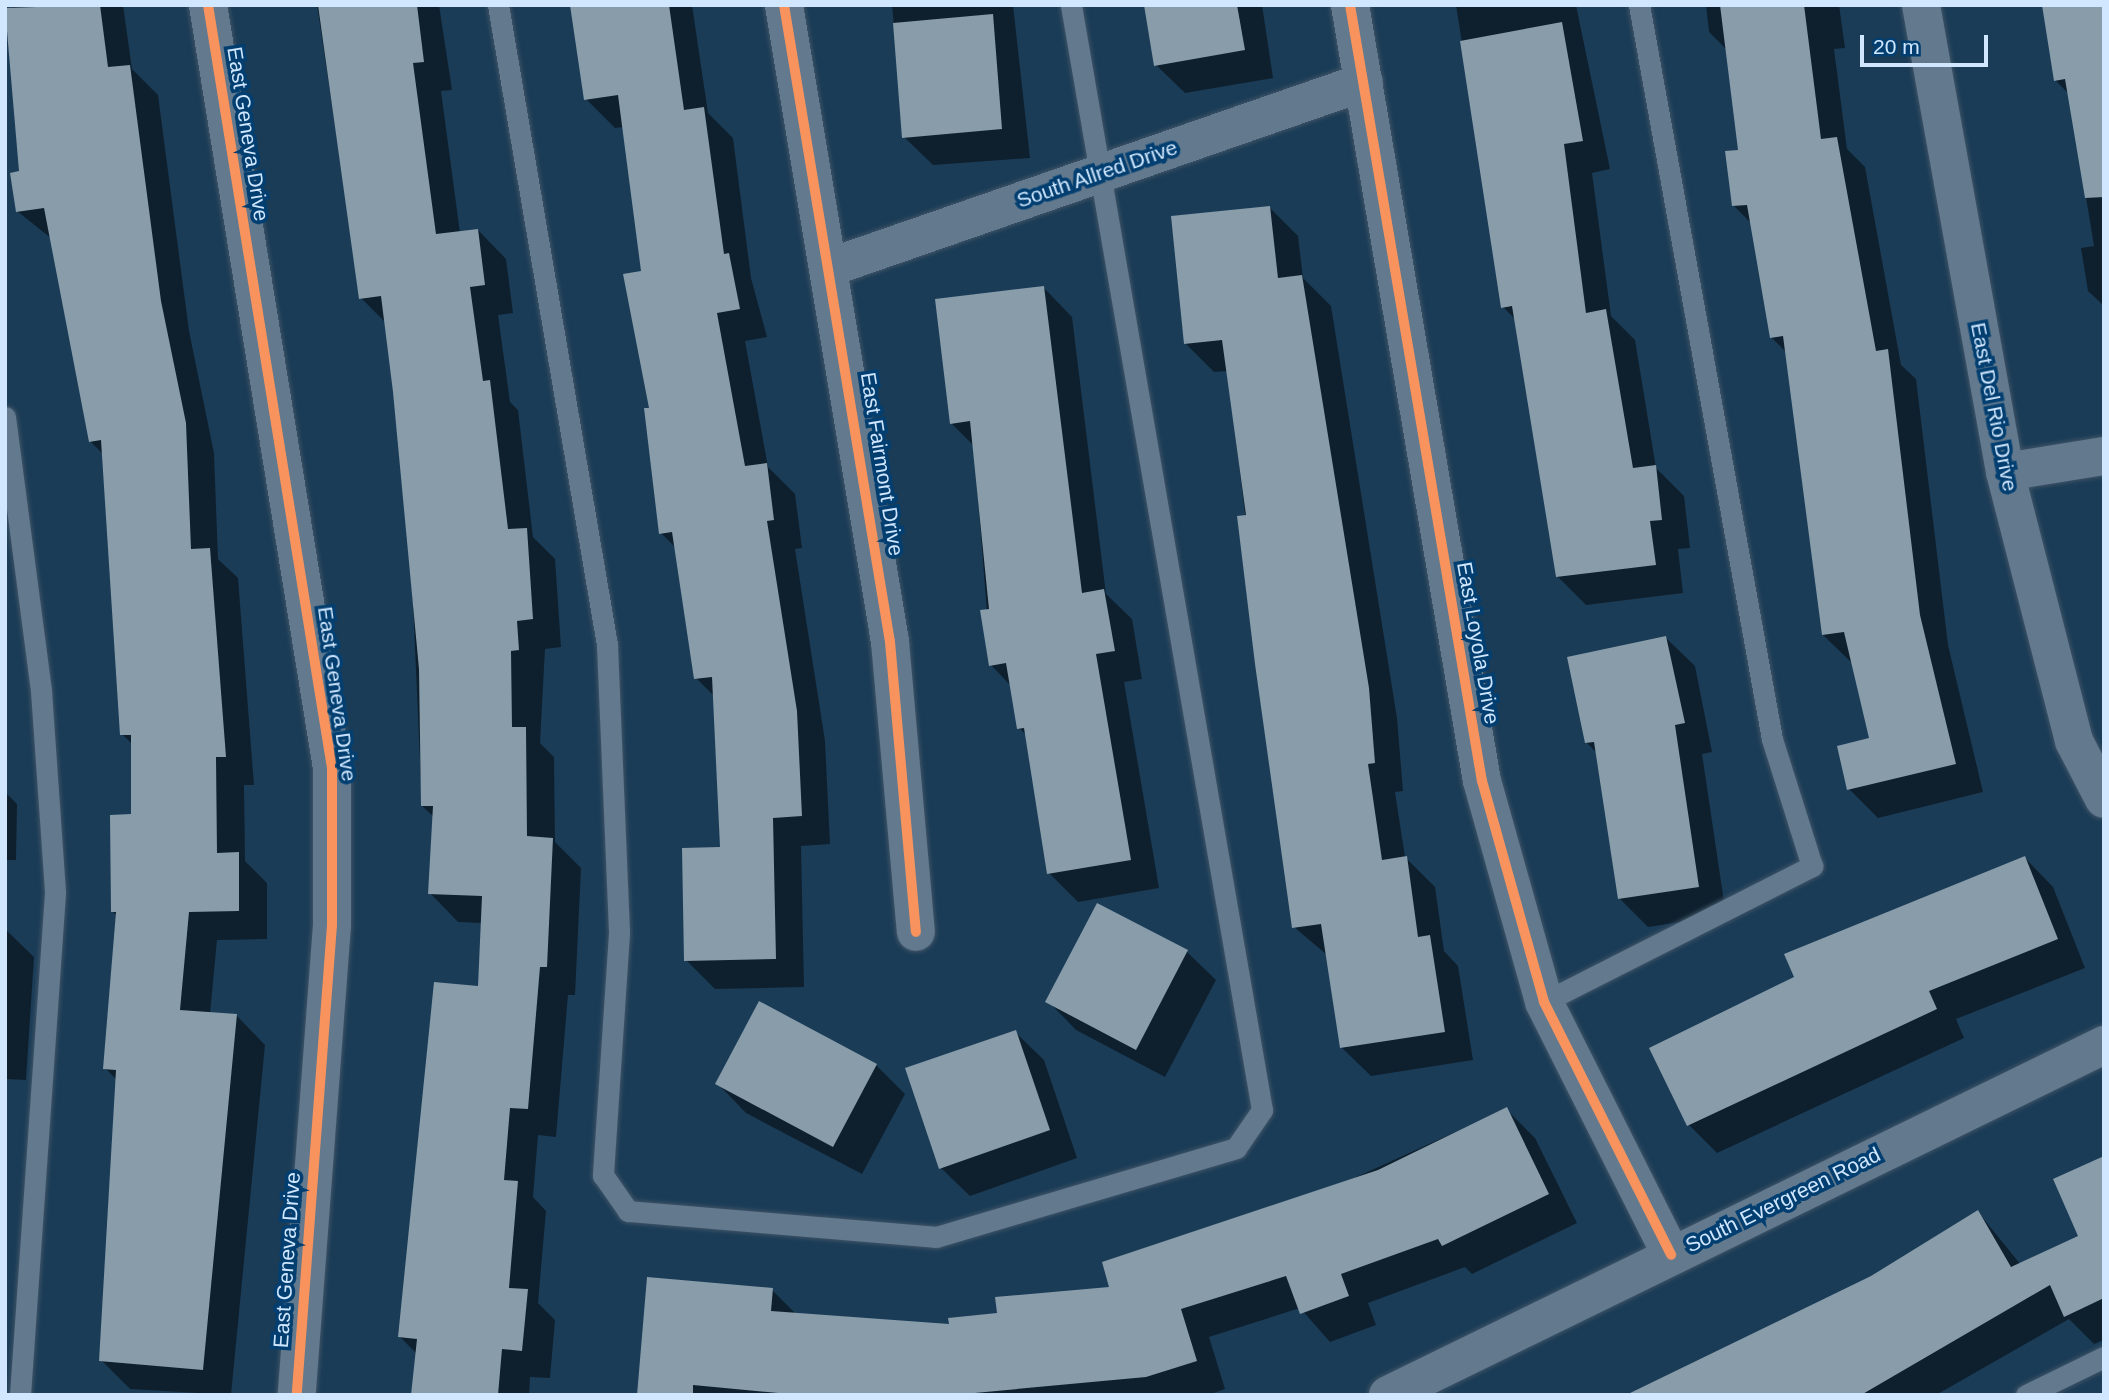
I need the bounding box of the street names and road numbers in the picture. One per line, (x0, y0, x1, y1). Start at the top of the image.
street label: East Geneva Drive (222, 45, 274, 223)
street label: South Allred Drive (1013, 135, 1181, 213)
street label: East Del Rio Drive (1965, 320, 2023, 494)
street label: East Fairmont Drive (855, 370, 909, 558)
street label: East Loyola Drive (1451, 560, 1505, 726)
street label: East Geneva Drive (312, 605, 362, 783)
street label: South Evergreen Road (1681, 1142, 1885, 1258)
street label: East Geneva Drive (268, 1171, 306, 1349)

